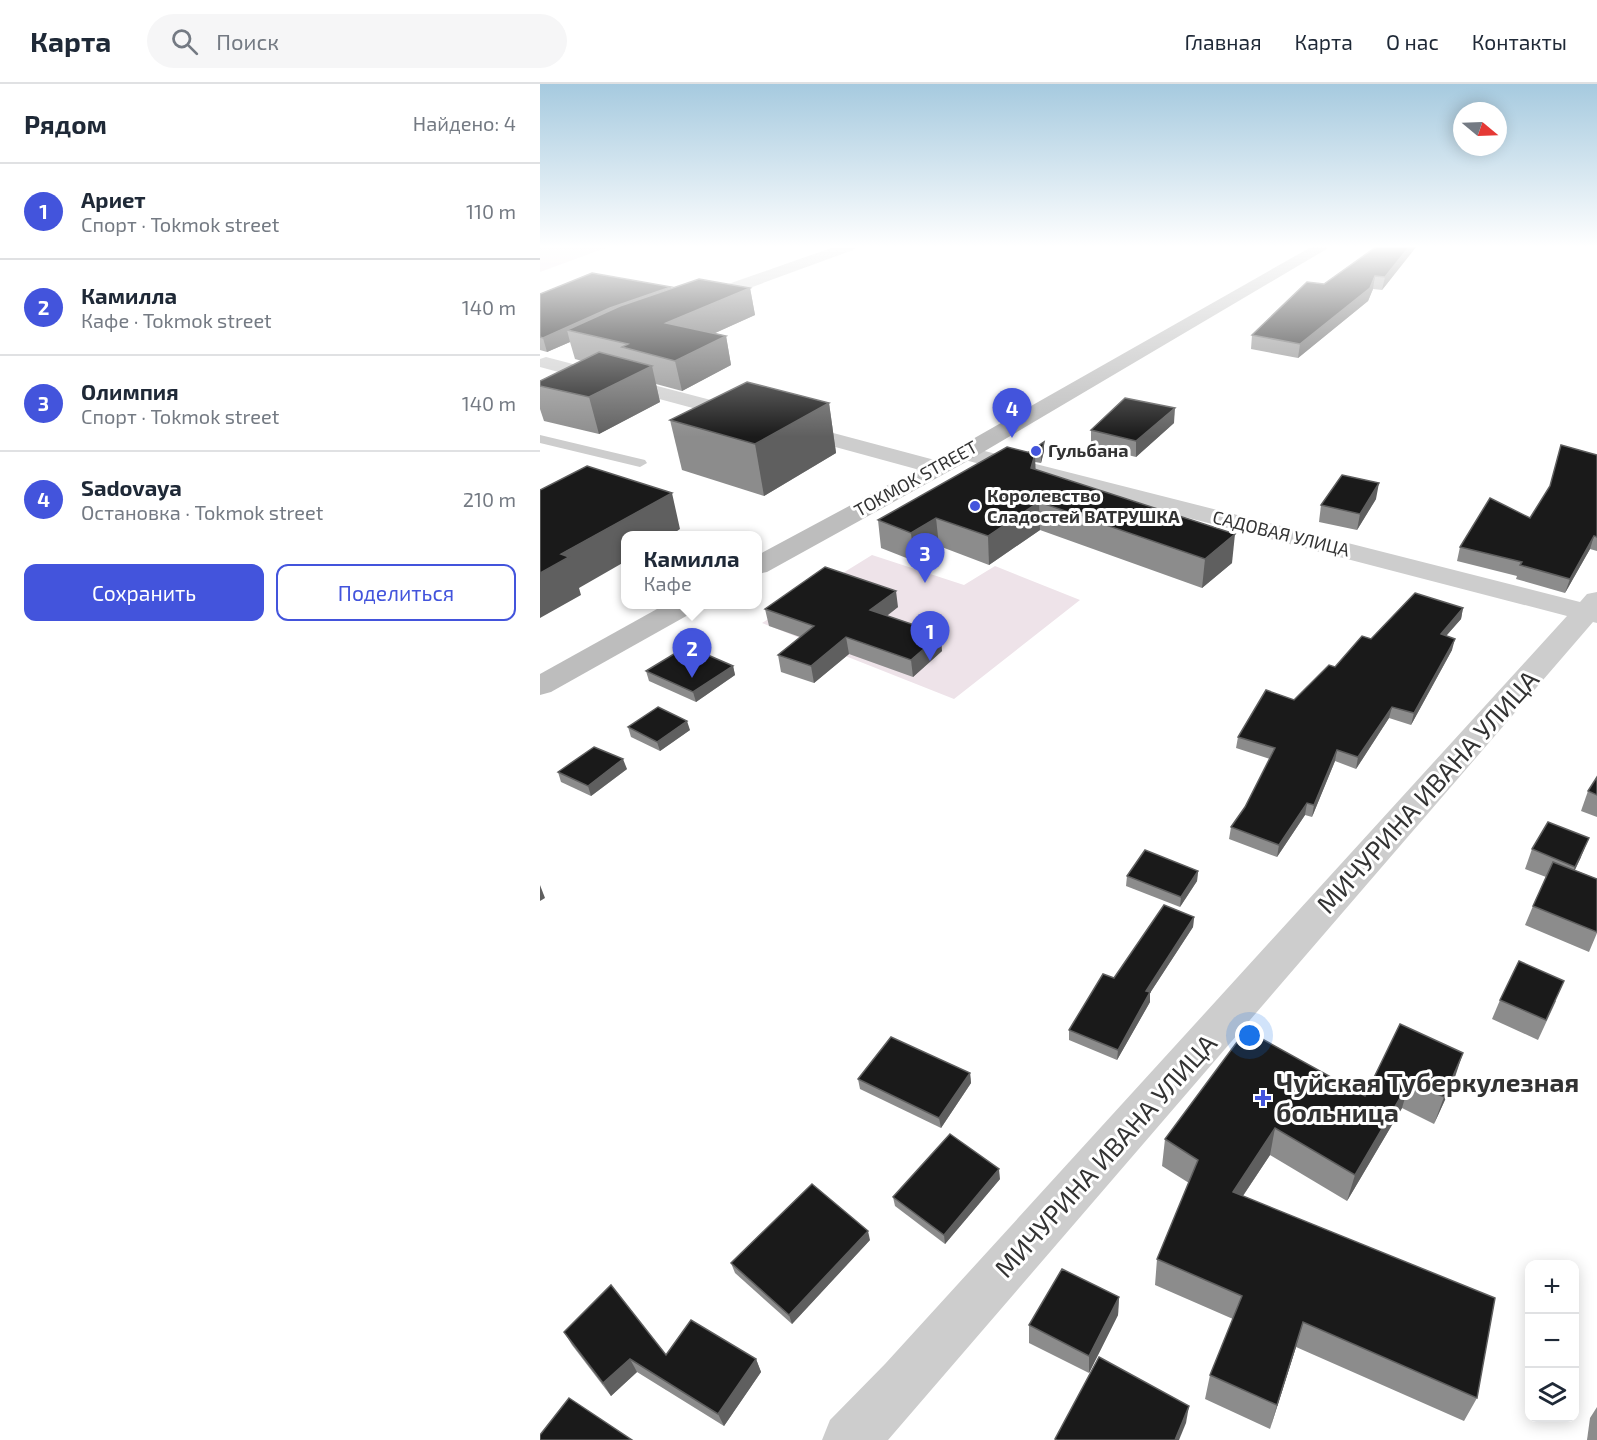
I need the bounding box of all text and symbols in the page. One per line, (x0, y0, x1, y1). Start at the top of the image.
search box (147, 14, 567, 68)
text: Карта (30, 24, 111, 58)
icon: search (168, 25, 201, 58)
text: Поиск (216, 28, 279, 54)
text: Главная (1185, 29, 1262, 54)
text: Карта (1295, 29, 1353, 54)
text: О нас (1386, 29, 1439, 54)
text: Контакты (1472, 29, 1567, 54)
north arrow (1453, 102, 1507, 156)
text: Рядом (24, 108, 107, 139)
text: Найдено: 4 (413, 111, 516, 135)
text: Ариет (81, 186, 146, 212)
text: 1 (39, 199, 48, 223)
text: 110 m (466, 199, 516, 223)
text: Спорт · Tokmok street (81, 212, 279, 236)
text: Камилла (81, 282, 177, 308)
text: 2 (38, 295, 49, 319)
text: 140 m (462, 295, 516, 319)
text: Кафе · Tokmok street (81, 308, 272, 332)
text: Олимпия (81, 378, 179, 404)
pin: 4 (992, 388, 1032, 438)
text: 3 (38, 391, 49, 415)
text: 140 m (462, 391, 516, 415)
text: Спорт · Tokmok street (81, 404, 279, 428)
street label: TOKMOK STREET (850, 435, 981, 521)
place label: Гульбана (1048, 439, 1129, 461)
marker: Гульбана (1029, 444, 1043, 458)
text: Sadovaya (81, 474, 182, 500)
place label: Королевство Сладостей ВАТРУШКА (987, 484, 1180, 527)
text: 4 (37, 487, 50, 511)
text: 210 m (463, 487, 516, 511)
marker: Королевство Сладостей ВАТРУШКА (968, 499, 982, 513)
text: Остановка · Tokmok street (81, 500, 323, 524)
street label: САДОВАЯ УЛИЦА (1210, 505, 1353, 561)
popup (621, 531, 762, 609)
pin: 3 (906, 534, 944, 583)
text: Камилла (643, 545, 740, 571)
button: Сохранить (24, 564, 264, 621)
button: Поделиться (276, 564, 516, 621)
text: Кафе (643, 571, 692, 595)
pin: 1 (910, 612, 950, 661)
pin: 2 (672, 628, 712, 678)
street label: МИЧУРИНА ИВАНА УЛИЦА (1310, 663, 1544, 919)
your location (1235, 1021, 1264, 1050)
street label: МИЧУРИНА ИВАНА УЛИЦА (988, 1027, 1222, 1283)
place label: Чуйская Туберкулезная больница (1276, 1066, 1579, 1127)
marker: Чуйская Туберкулезная больница (1254, 1089, 1272, 1107)
map controls (1525, 1260, 1579, 1422)
button: + (1525, 1260, 1579, 1314)
button: − (1525, 1314, 1579, 1368)
button: layers (1525, 1368, 1579, 1422)

